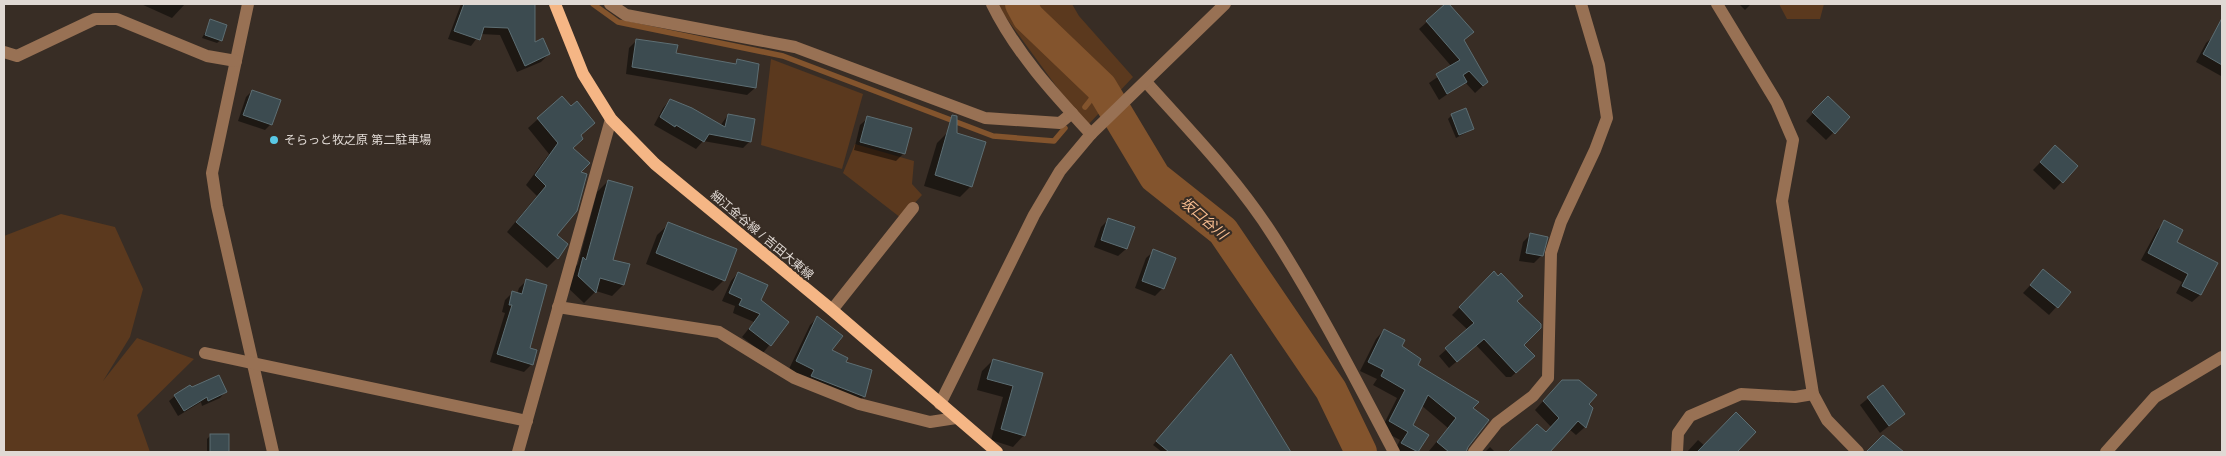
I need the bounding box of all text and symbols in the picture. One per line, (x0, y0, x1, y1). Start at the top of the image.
place label: そらっと牧之原 第二駐車場 (284, 133, 431, 147)
marker: そらっと牧之原 第二駐車場 (268, 134, 280, 146)
street label: 細江金谷線 / 吉田大東線 (708, 188, 816, 282)
water label: 坂口谷川 (1178, 194, 1232, 244)

